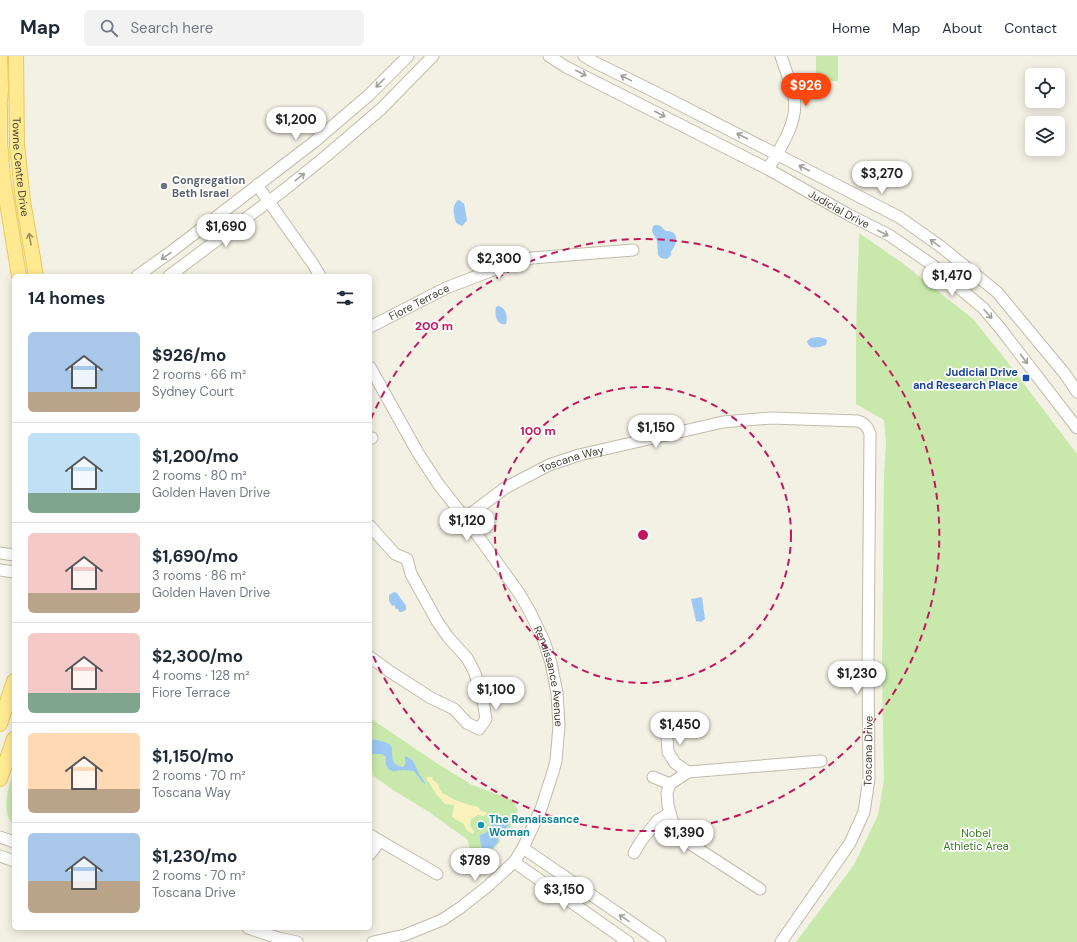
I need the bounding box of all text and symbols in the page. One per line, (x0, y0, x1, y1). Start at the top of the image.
search box (84, 10, 364, 46)
text: Map (20, 15, 60, 40)
icon: search (98, 17, 120, 39)
text: Search here (130, 18, 213, 38)
text: Home (832, 19, 870, 37)
text: Map (892, 19, 920, 37)
text: About (942, 19, 982, 37)
text: Contact (1004, 19, 1057, 37)
map controls (1025, 68, 1065, 156)
button: locate (1025, 68, 1065, 108)
one-way arrow (574, 70, 586, 78)
pin: $926 (782, 73, 830, 107)
one-way arrow (620, 74, 632, 81)
text: $926 (790, 77, 822, 94)
one-way arrow (375, 79, 385, 88)
pin: $1,200 (263, 107, 329, 141)
text: $1,200 (275, 111, 317, 128)
one-way arrow (654, 111, 666, 118)
button: layers (1025, 116, 1065, 156)
street label: Towne Centre Drive (10, 117, 33, 217)
one-way arrow (737, 132, 749, 140)
pin: $3,270 (849, 161, 915, 195)
one-way arrow (798, 164, 810, 171)
text: $3,270 (861, 165, 903, 182)
place label: Congregation Beth Israel (172, 173, 245, 200)
one-way arrow (294, 173, 305, 181)
marker: Congregation Beth Israel (159, 181, 169, 191)
street label: Judicial Drive (806, 186, 872, 231)
pin: $1,690 (193, 214, 259, 248)
text: $1,690 (205, 218, 247, 235)
one-way arrow (877, 230, 889, 237)
one-way arrow (26, 232, 34, 245)
one-way arrow (930, 239, 941, 247)
pin: $2,300 (466, 246, 532, 280)
text: $2,300 (477, 250, 521, 267)
one-way arrow (160, 252, 171, 260)
pin: $1,470 (919, 263, 985, 297)
text: $1,470 (932, 267, 972, 284)
street label: Fiore Terrace (386, 281, 452, 323)
text: 14 homes (28, 287, 105, 309)
icon: filters (334, 287, 356, 309)
one-way arrow (983, 309, 992, 319)
text: 200 m (415, 318, 453, 334)
text: $926/mo (152, 344, 226, 366)
icon: home (60, 348, 108, 396)
one-way arrow (1020, 354, 1028, 365)
place label: Judicial Drive and Research Place (913, 365, 1018, 392)
text: 2 rooms · 66 m² (152, 366, 246, 383)
marker: Judicial Drive and Research Place (1021, 373, 1031, 383)
text: Sydney Court (152, 383, 234, 400)
pin: $1,150 (623, 415, 689, 449)
text: $1,150 (637, 419, 675, 436)
text: 100 m (520, 423, 556, 439)
street label: Toscana Way (537, 443, 605, 476)
text: $1,200/mo (152, 445, 239, 467)
icon: home (60, 449, 108, 497)
text: 2 rooms · 80 m² (152, 467, 247, 484)
text: Golden Haven Drive (152, 484, 270, 501)
pin: $1,120 (434, 508, 500, 542)
text: $1,120 (448, 512, 486, 529)
centre of rings (636, 528, 650, 542)
text: $1,690/mo (152, 545, 238, 567)
icon: home (60, 549, 108, 597)
text: 3 rooms · 86 m² (152, 567, 246, 584)
text: Golden Haven Drive (152, 584, 270, 601)
street label: Renaissance Avenue (531, 623, 566, 727)
text: $2,300/mo (152, 645, 243, 667)
icon: home (60, 649, 108, 697)
pin: $1,230 (824, 661, 890, 695)
text: $1,230 (837, 665, 877, 682)
text: 4 rooms · 128 m² (152, 667, 250, 684)
pin: $1,100 (463, 677, 529, 711)
text: $1,100 (477, 681, 515, 698)
text: Fiore Terrace (152, 684, 230, 701)
pin: $1,450 (647, 712, 713, 746)
street label: Toscana Drive (860, 715, 876, 787)
text: $1,450 (659, 716, 701, 733)
text: $1,150/mo (152, 745, 234, 767)
icon: home (60, 749, 108, 797)
text: 2 rooms · 70 m² (152, 767, 246, 784)
text: Toscana Way (152, 784, 231, 801)
place label: The Renaissance Woman (489, 812, 580, 839)
marker: The Renaissance Woman (476, 820, 486, 830)
pin: $1,390 (651, 820, 717, 854)
text: $1,390 (664, 824, 704, 841)
park label: Nobel Athletic Area (943, 826, 1009, 853)
text: $1,230/mo (152, 845, 237, 867)
pin: $789 (451, 848, 499, 882)
icon: home (60, 849, 108, 897)
text: $789 (460, 852, 490, 869)
text: 2 rooms · 70 m² (152, 867, 246, 884)
pin: $3,150 (531, 877, 597, 911)
text: $3,150 (544, 881, 584, 898)
text: Toscana Drive (152, 884, 236, 901)
one-way arrow (619, 914, 630, 922)

